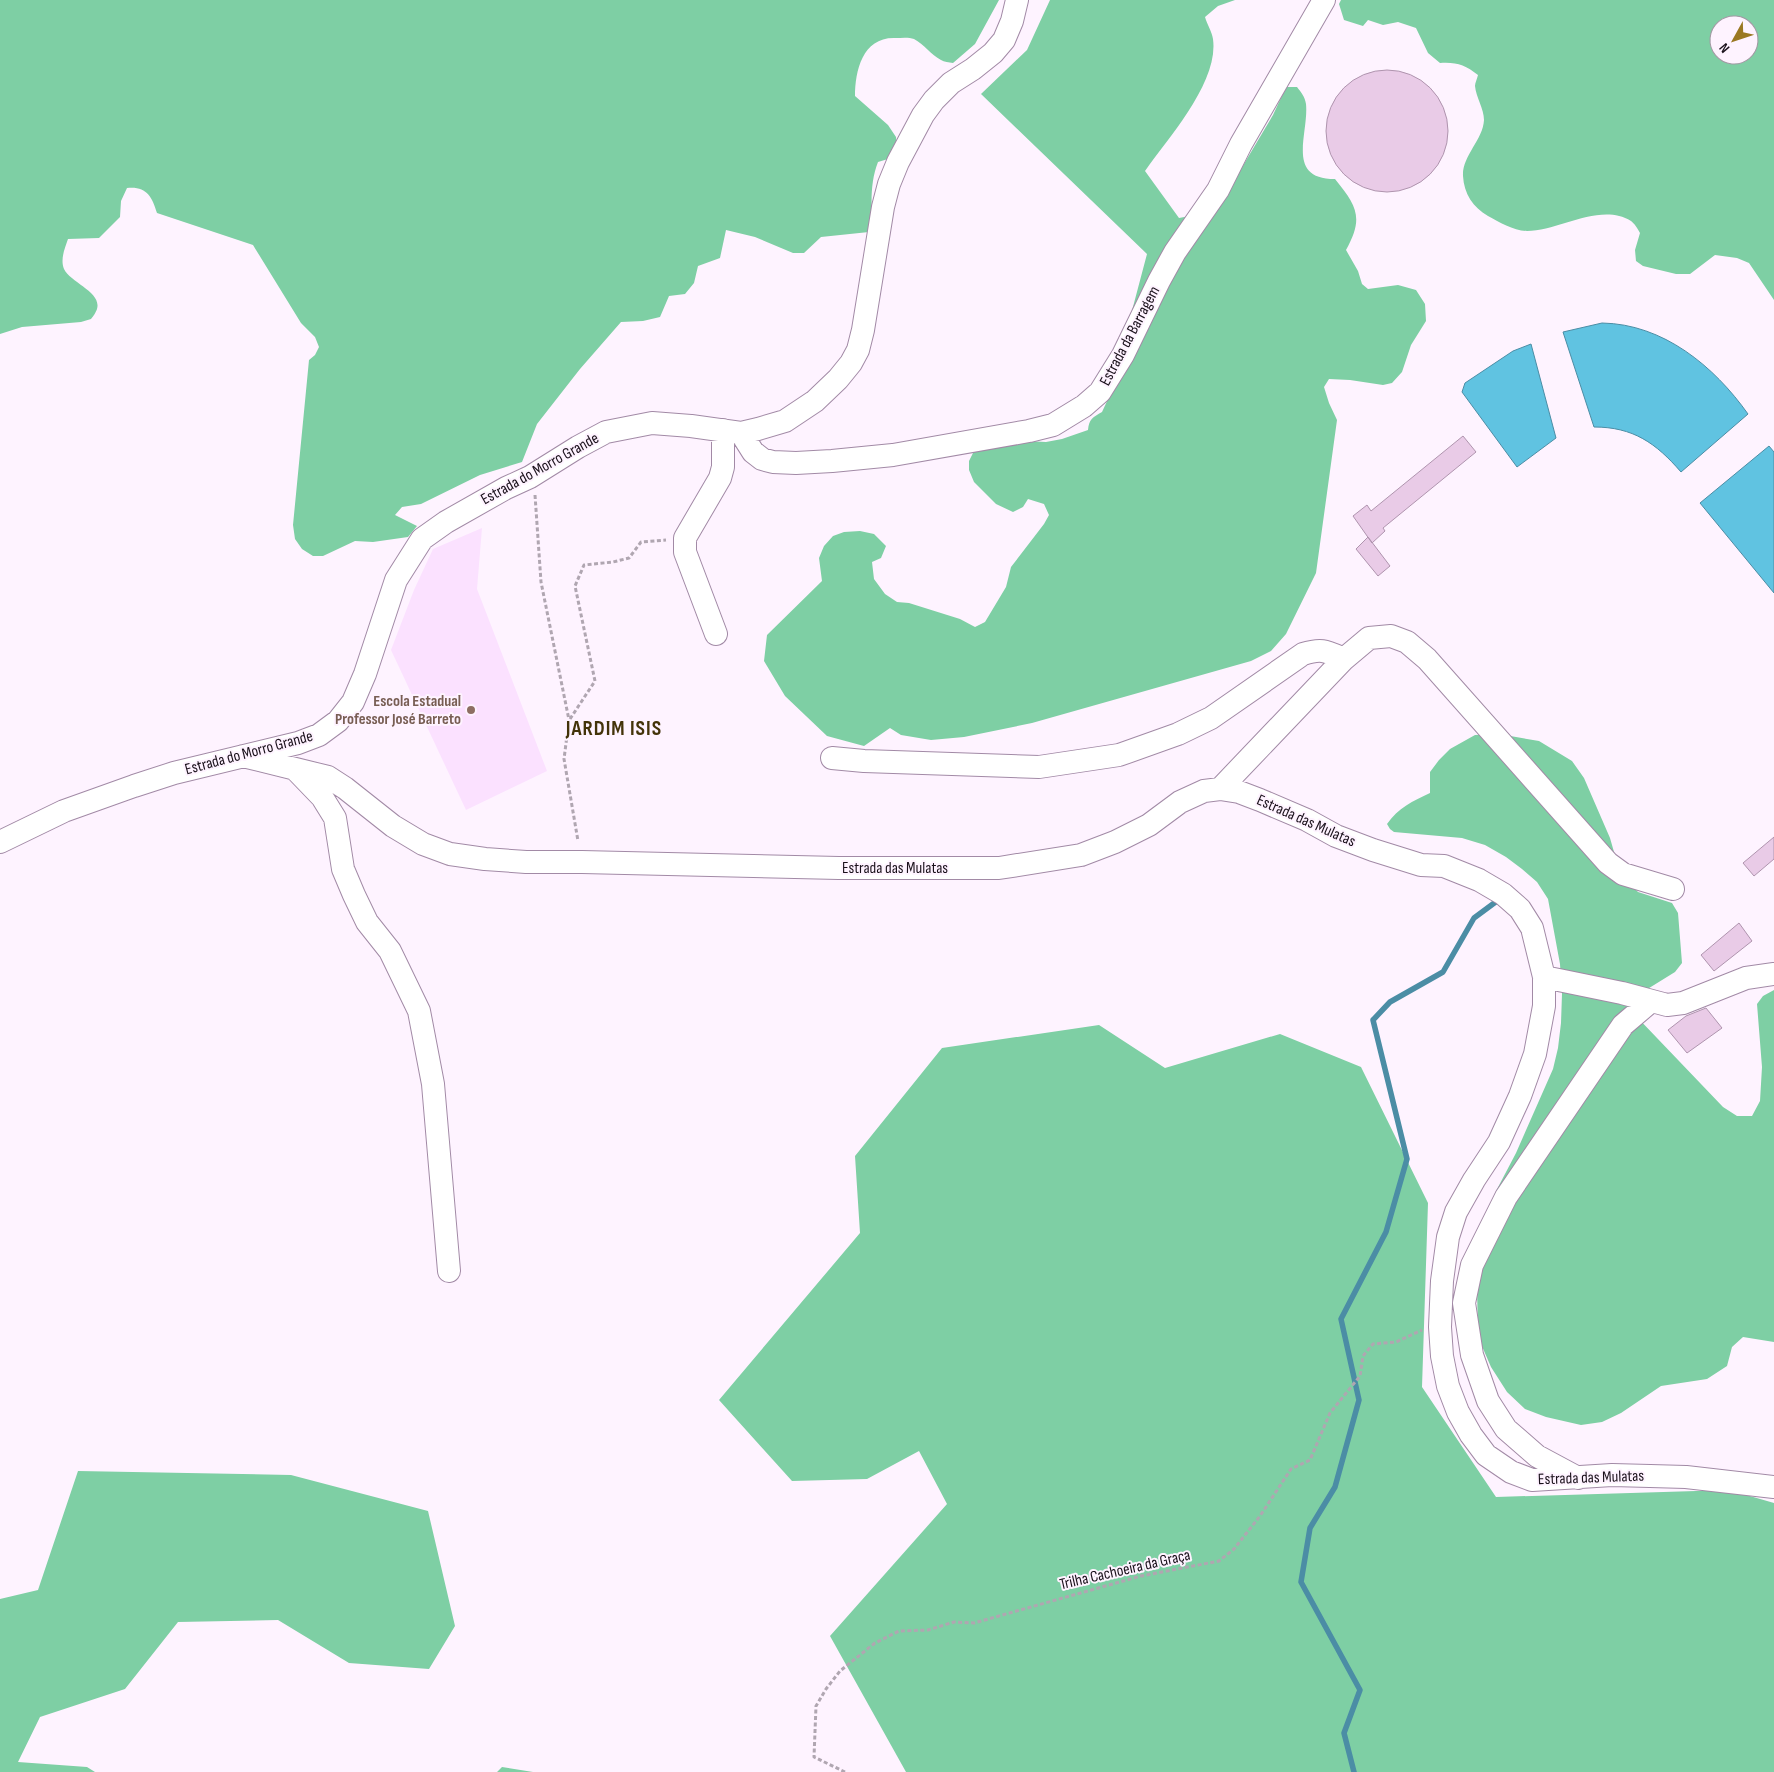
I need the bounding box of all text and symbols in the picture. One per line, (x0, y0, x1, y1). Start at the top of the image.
north arrow (1709, 15, 1759, 65)
text: N (1716, 40, 1733, 56)
street label: Estrada da Barragem (1096, 283, 1164, 389)
street label: Estrada do Morro Grande (478, 429, 602, 509)
place label: Escola Estadual Professor José Barreto (335, 692, 461, 729)
marker: Escola Estadual Professor José Barreto (465, 704, 477, 716)
district label: JARDIM ISIS (565, 716, 662, 741)
street label: Estrada do Morro Grande (183, 727, 315, 779)
street label: Estrada das Mulatas (1254, 791, 1359, 851)
street label: Estrada das Mulatas (842, 859, 948, 878)
street label: Estrada das Mulatas (1538, 1467, 1645, 1489)
street label: Trilha Cachoeira da Graça (1058, 1546, 1192, 1594)

